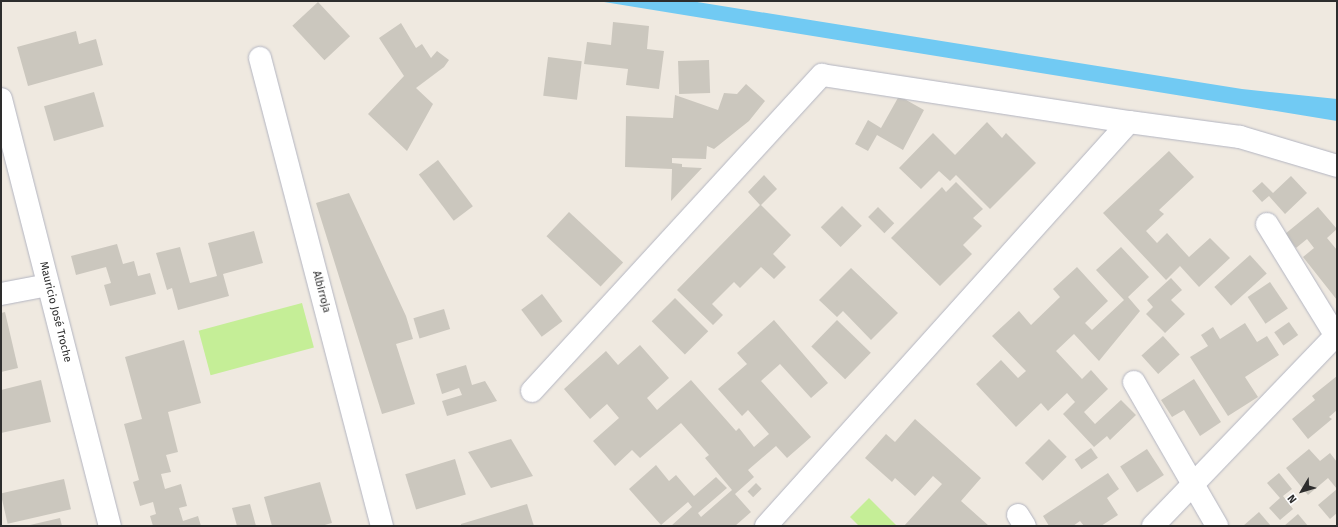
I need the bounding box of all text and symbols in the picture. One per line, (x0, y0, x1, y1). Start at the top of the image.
street label: Mauricio José Troche (36, 260, 74, 364)
street label: Albirroja (309, 270, 333, 314)
north arrow (1282, 471, 1322, 511)
text: N (1285, 492, 1300, 506)

